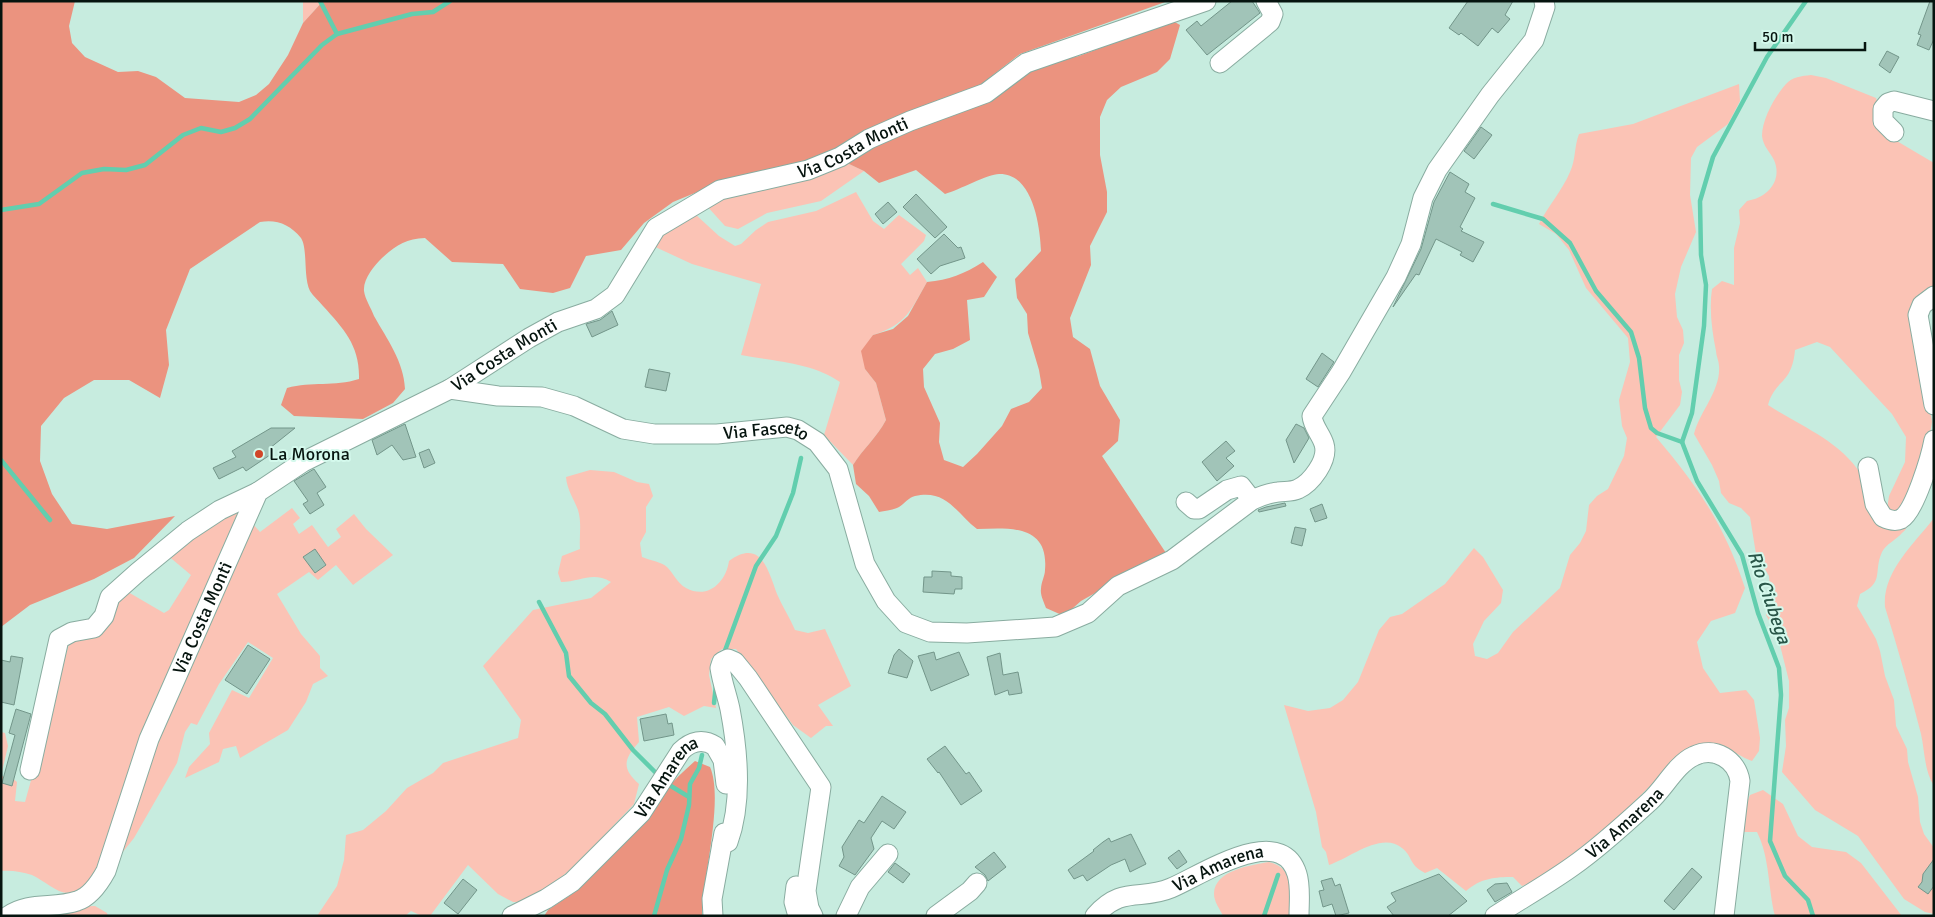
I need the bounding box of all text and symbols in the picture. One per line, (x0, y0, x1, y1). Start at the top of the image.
scale bar (1755, 20, 1865, 52)
text: 50 m (1762, 28, 1793, 46)
street label: Via Costa Monti (795, 112, 911, 183)
street label: Via Costa Monti (447, 314, 561, 396)
street label: Via Fasceto (722, 416, 814, 445)
place label: La Morona (269, 443, 350, 465)
marker: La Morona (253, 448, 265, 460)
water label: Rio Ciubega (1742, 548, 1797, 648)
street label: Via Costa Monti (168, 558, 237, 678)
street label: Via Amarena (629, 731, 701, 823)
street label: Via Amarena (1581, 783, 1669, 864)
street label: Via Amarena (1169, 840, 1265, 897)

